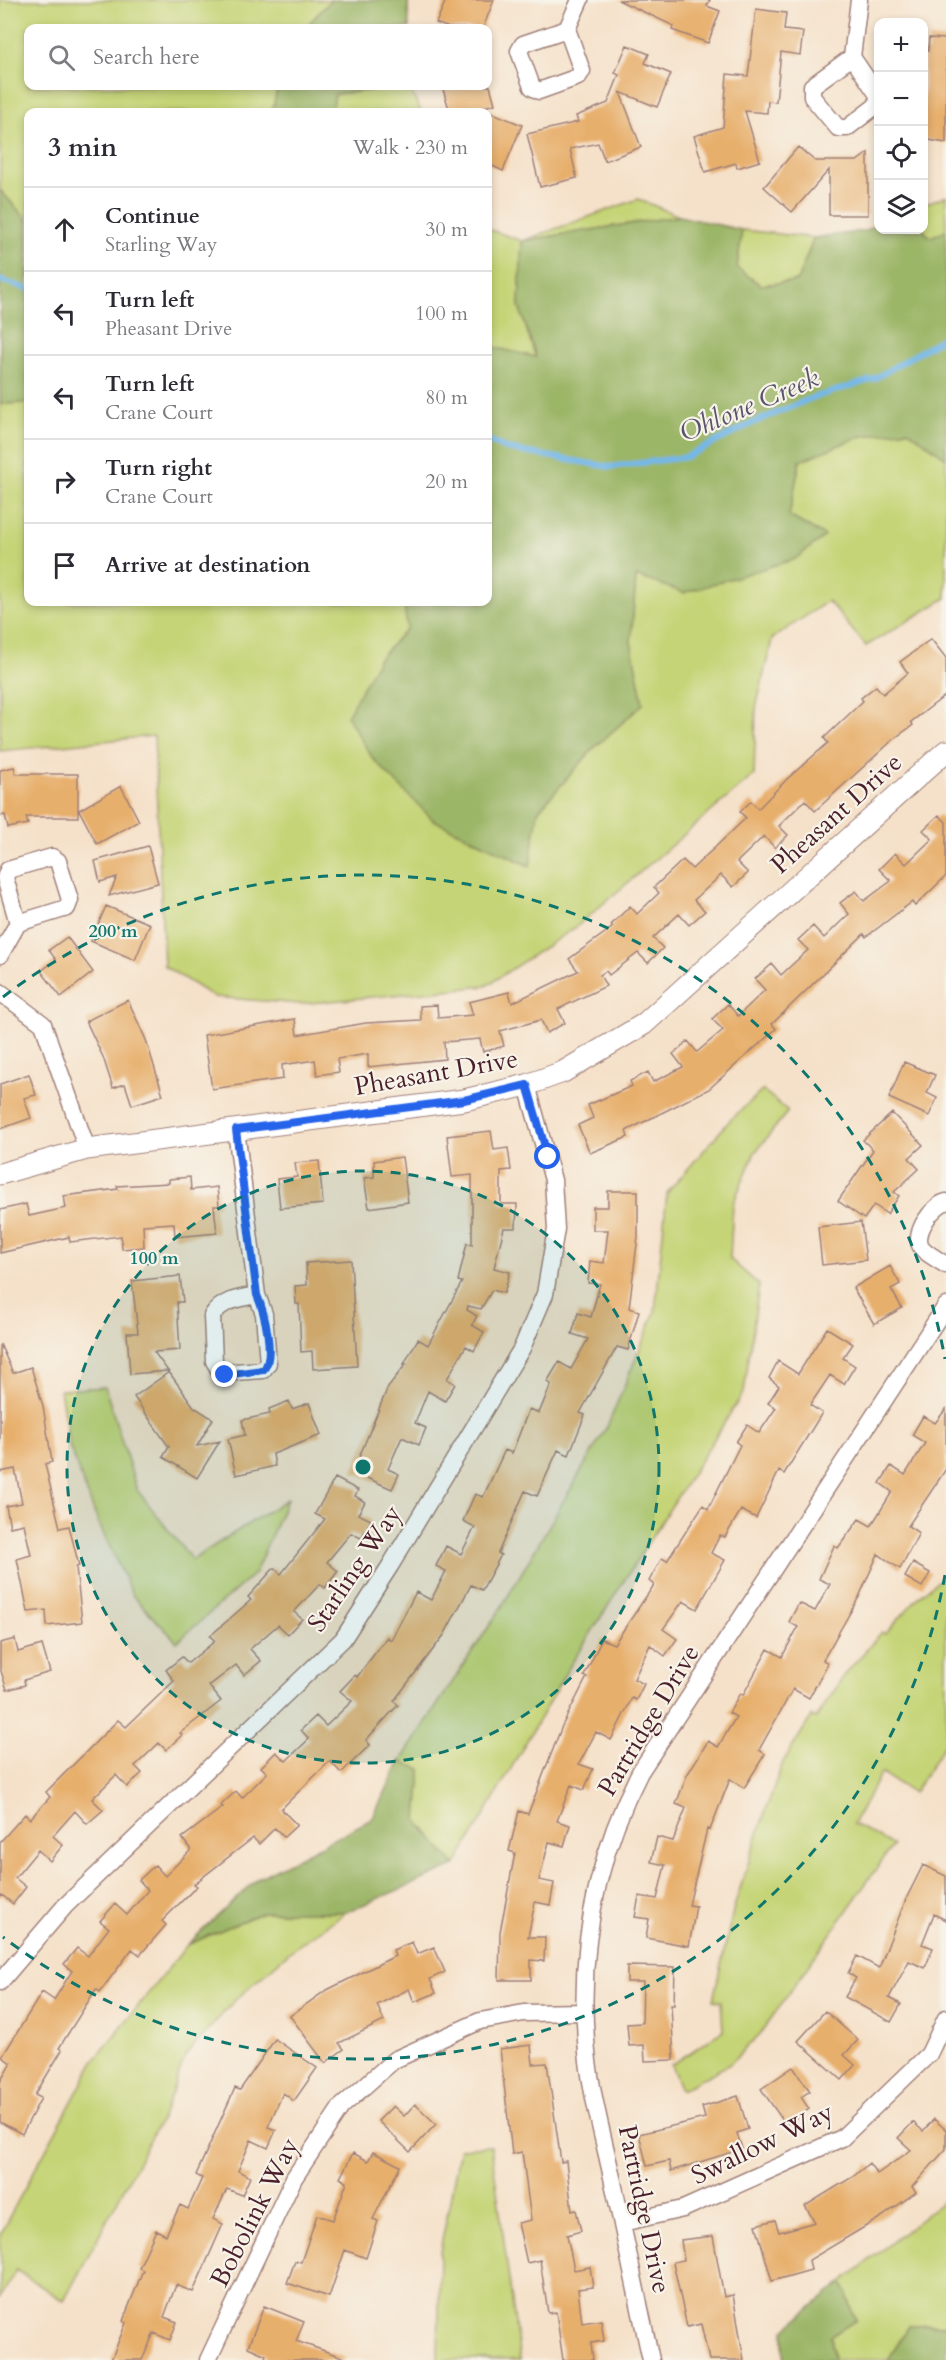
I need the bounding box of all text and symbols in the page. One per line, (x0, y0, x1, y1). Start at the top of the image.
map controls (874, 18, 928, 234)
button: + (874, 18, 928, 72)
search box (24, 24, 492, 90)
icon: search (45, 41, 78, 74)
text: Search here (93, 42, 200, 72)
button: − (874, 72, 928, 126)
button: locate (874, 126, 928, 180)
text: 3 min (48, 130, 117, 165)
text: Walk · 230 m (353, 134, 468, 161)
button: layers (874, 180, 928, 234)
text: Continue (105, 201, 200, 231)
icon: ahead (48, 213, 81, 246)
text: 30 m (425, 216, 468, 243)
text: Starling Way (105, 231, 217, 258)
text: Turn left (105, 285, 194, 315)
icon: left (48, 297, 81, 330)
text: 100 m (415, 300, 468, 327)
text: Pheasant Drive (105, 315, 232, 342)
water label: Ohlone Creek (674, 359, 825, 451)
text: Turn left (105, 369, 194, 399)
icon: left (48, 381, 81, 414)
text: 80 m (425, 384, 468, 411)
text: Crane Court (105, 399, 213, 426)
text: Turn right (105, 453, 212, 483)
icon: right (48, 465, 81, 498)
text: 20 m (425, 468, 468, 495)
text: Crane Court (105, 483, 213, 510)
icon: arrive (48, 549, 81, 582)
text: Arrive at destination (105, 550, 310, 580)
street label: Pheasant Drive (763, 745, 910, 882)
text: 200 m (88, 919, 138, 944)
street label: Pheasant Drive (352, 1041, 521, 1104)
route start (534, 1143, 560, 1169)
text: 100 m (129, 1246, 179, 1271)
route end (211, 1361, 237, 1387)
centre of rings (353, 1457, 373, 1477)
street label: Starling Way (299, 1498, 410, 1639)
street label: Partridge Drive (589, 1638, 708, 1803)
street label: Swallow Way (685, 2094, 839, 2193)
street label: Partridge Drive (610, 2122, 679, 2296)
street label: Bobolink Way (202, 2131, 307, 2293)

